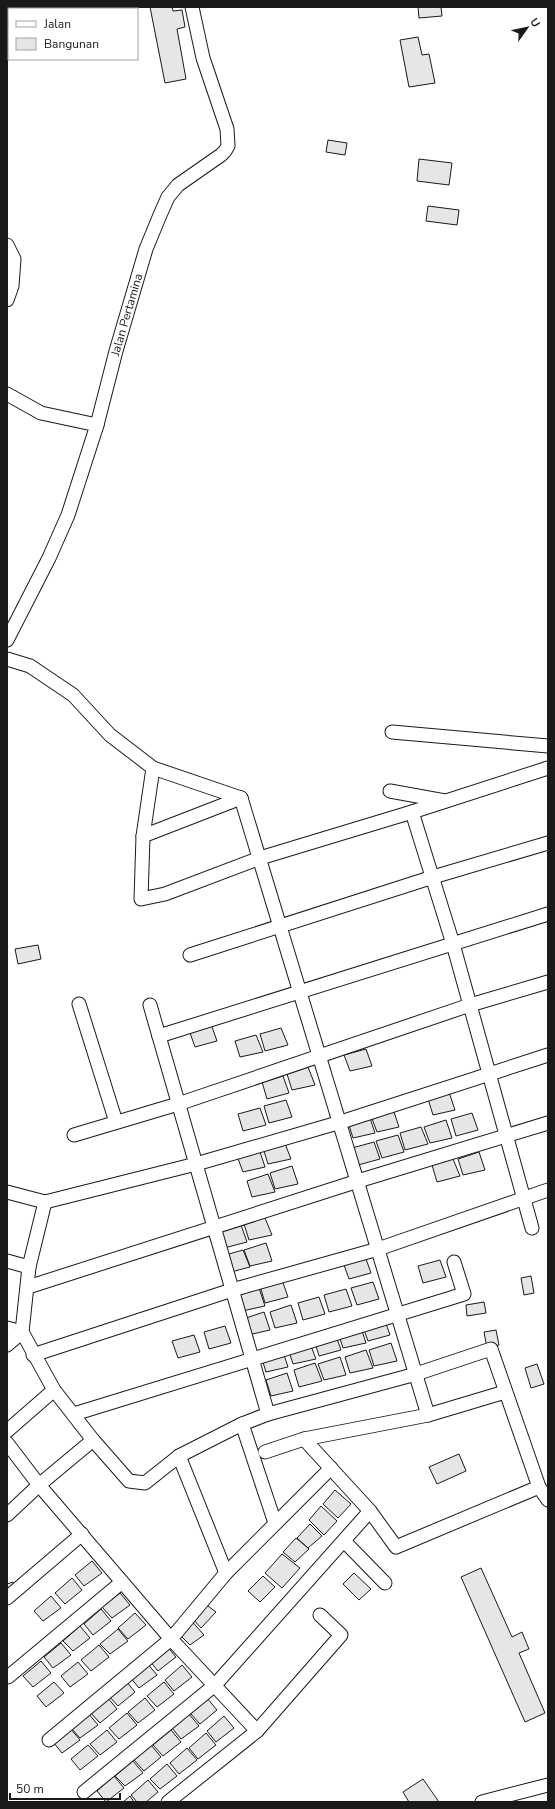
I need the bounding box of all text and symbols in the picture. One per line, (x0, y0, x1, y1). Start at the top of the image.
legend (8, 8, 138, 60)
north arrow (507, 8, 547, 48)
text: U (526, 15, 543, 30)
text: Jalan (43, 16, 71, 32)
text: Bangunan (44, 36, 99, 52)
street label: Jalan Pertamina (107, 271, 146, 359)
scale bar (10, 1775, 120, 1801)
text: 50 m (16, 1781, 44, 1797)

